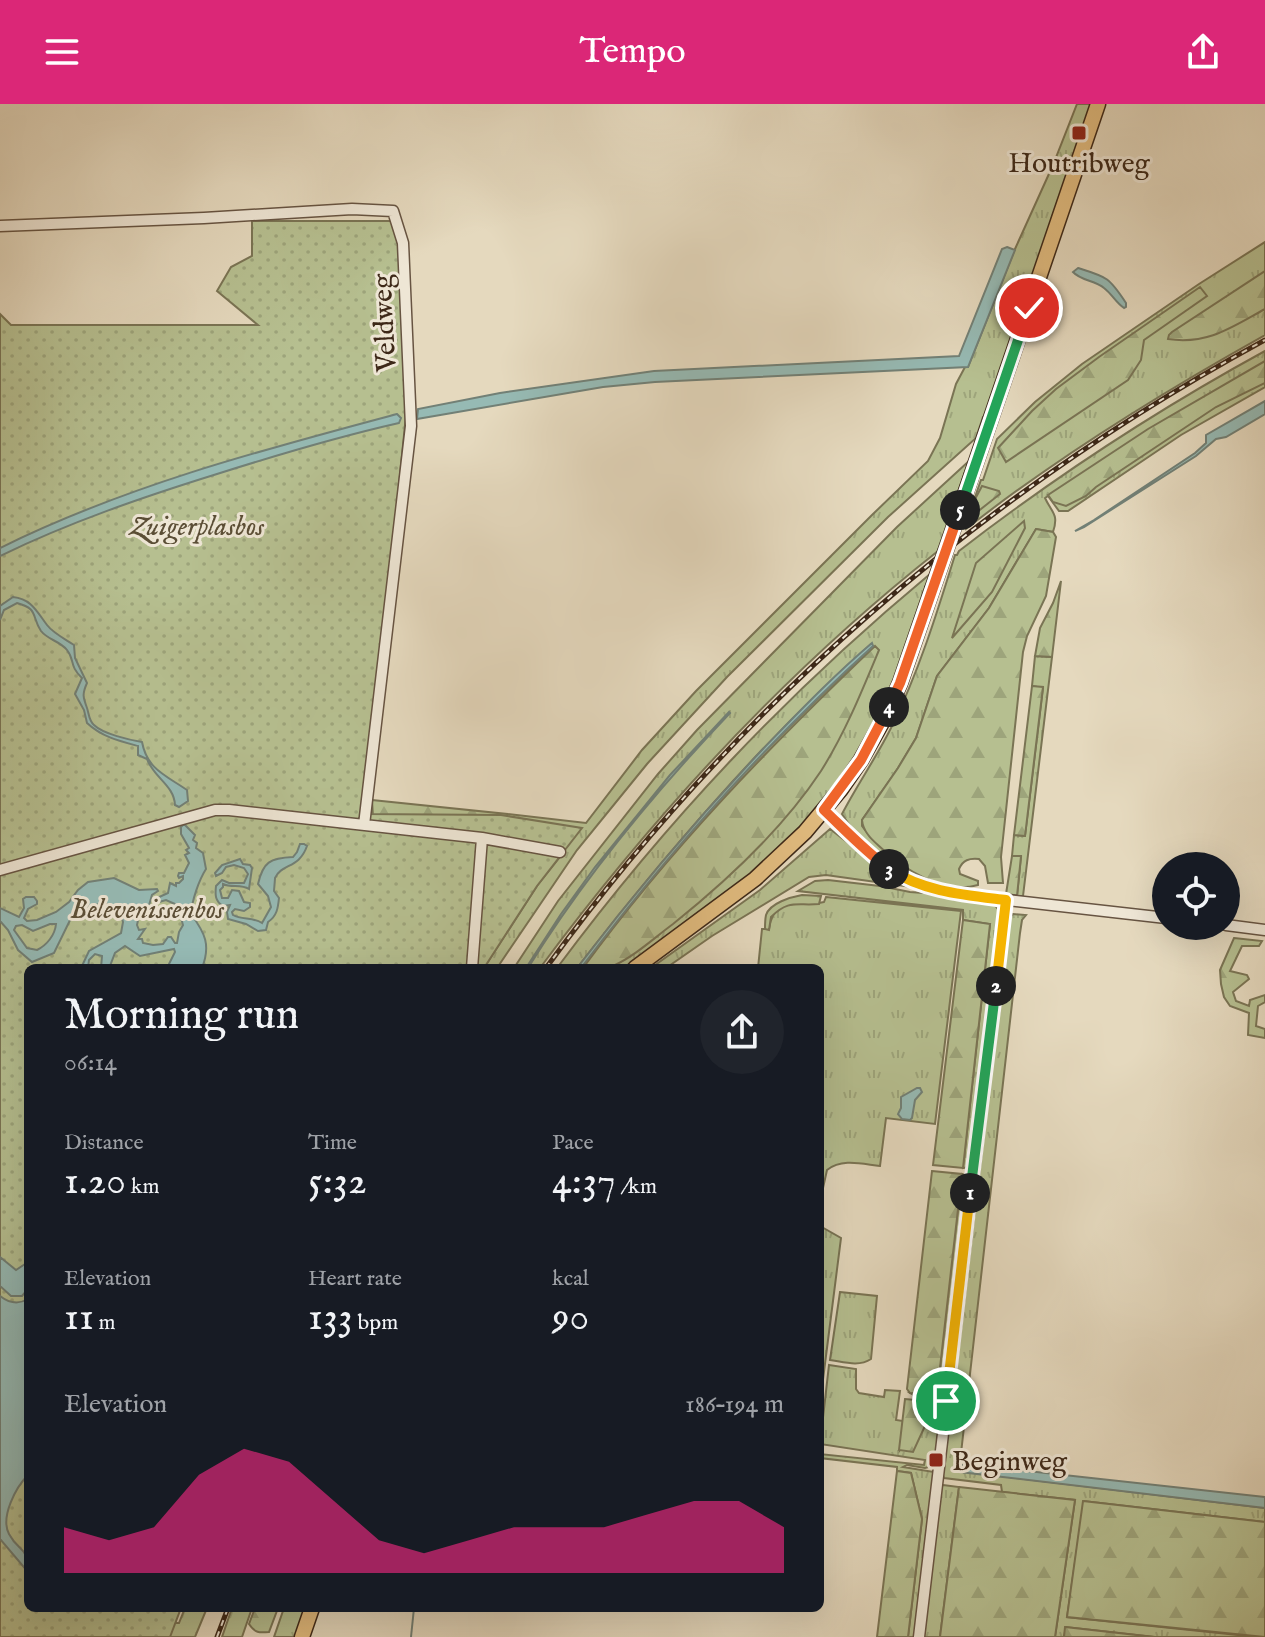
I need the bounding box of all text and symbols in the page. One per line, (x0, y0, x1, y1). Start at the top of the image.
text: Tempo (579, 29, 686, 75)
icon: menu (40, 30, 84, 74)
icon: share (1181, 30, 1225, 74)
marker: Houtribweg (1070, 124, 1088, 142)
place label: Houtribweg (1008, 147, 1150, 182)
street label: Veldweg (365, 272, 406, 374)
pin (995, 274, 1063, 342)
icon: check (1007, 286, 1051, 330)
pin: 5 (940, 490, 980, 530)
text: 5 (956, 496, 964, 524)
park label: Zuigerplasbos (128, 510, 265, 545)
pin: 4 (869, 687, 909, 727)
text: 4 (884, 693, 894, 721)
pin: 3 (869, 849, 909, 889)
map controls (1152, 852, 1240, 940)
button: locate (1152, 852, 1240, 940)
text: 3 (885, 855, 893, 883)
park label: Belevenissenbos (70, 893, 225, 928)
pin: 2 (976, 966, 1016, 1006)
text: 2 (991, 972, 1001, 1000)
text: Morning run (64, 988, 299, 1044)
button: share (700, 990, 784, 1074)
text: 06:14 (64, 1046, 117, 1079)
text: Distance (64, 1129, 144, 1157)
text: Time (308, 1129, 357, 1157)
text: Pace (552, 1129, 594, 1157)
text: 1.20 (64, 1157, 126, 1208)
text: 5:32 (308, 1157, 367, 1208)
text: 4:37 (552, 1157, 616, 1208)
text: km (126, 1173, 159, 1201)
text: /km (616, 1173, 657, 1201)
pin: 1 (950, 1173, 990, 1213)
text: 1 (966, 1179, 974, 1207)
text: Elevation (64, 1265, 151, 1293)
text: Heart rate (308, 1265, 402, 1293)
text: kcal (552, 1265, 589, 1293)
text: 11 (64, 1293, 94, 1344)
text: 133 (308, 1293, 353, 1344)
text: 90 (552, 1293, 589, 1344)
text: m (94, 1309, 116, 1337)
text: bpm (353, 1309, 398, 1337)
pin (912, 1367, 980, 1435)
icon: arrive (924, 1379, 968, 1423)
text: Elevation (64, 1388, 167, 1421)
text: 186–194 m (685, 1388, 784, 1421)
place label: Beginweg (952, 1445, 1068, 1480)
marker: Beginweg (927, 1451, 945, 1469)

